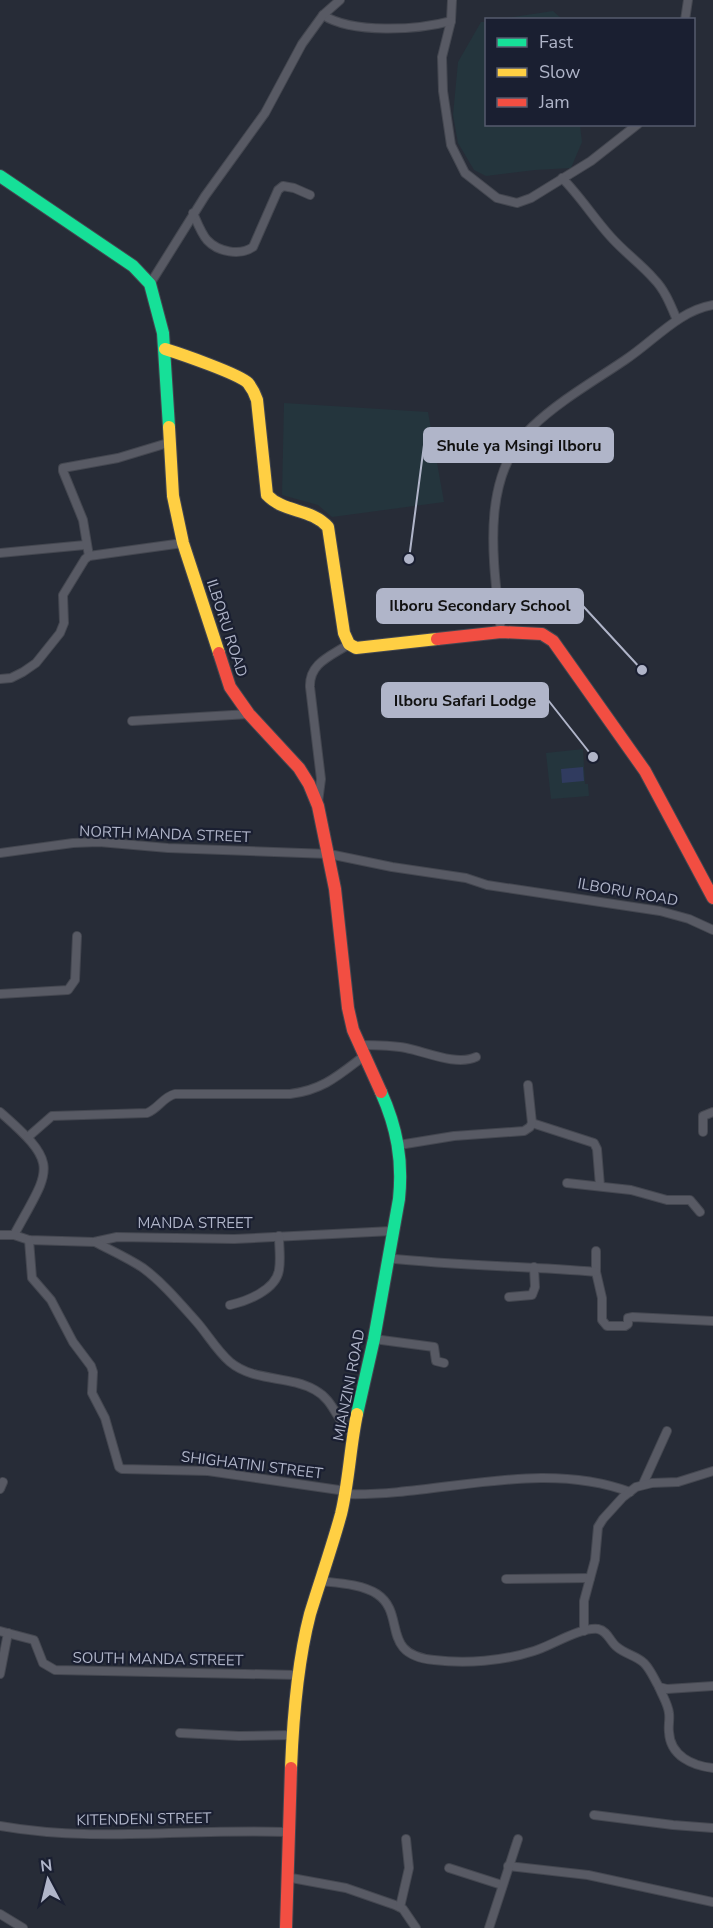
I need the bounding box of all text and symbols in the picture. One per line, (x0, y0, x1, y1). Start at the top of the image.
legend (485, 18, 695, 126)
text: Fast (539, 30, 574, 54)
text: Slow (539, 60, 580, 84)
text: Jam (538, 90, 570, 114)
callout: Shule ya Msingi Ilboru (424, 428, 613, 462)
text: Shule ya Msingi Ilboru (436, 435, 602, 457)
street label: ILBORU ROAD (202, 577, 252, 679)
callout: Ilboru Secondary School (377, 589, 583, 623)
text: Ilboru Secondary School (389, 595, 571, 617)
callout: Ilboru Safari Lodge (382, 683, 548, 717)
text: Ilboru Safari Lodge (394, 690, 537, 712)
street label: NORTH MANDA STREET (79, 821, 251, 847)
street label: ILBORU ROAD (576, 873, 680, 911)
street label: MANDA STREET (138, 1213, 253, 1233)
street label: MIANZINI ROAD (328, 1327, 370, 1443)
street label: SHIGHATINI STREET (180, 1446, 324, 1484)
street label: SOUTH MANDA STREET (72, 1648, 244, 1670)
street label: KITENDENI STREET (76, 1808, 212, 1830)
north arrow (18, 1850, 78, 1910)
text: N (39, 1854, 54, 1878)

